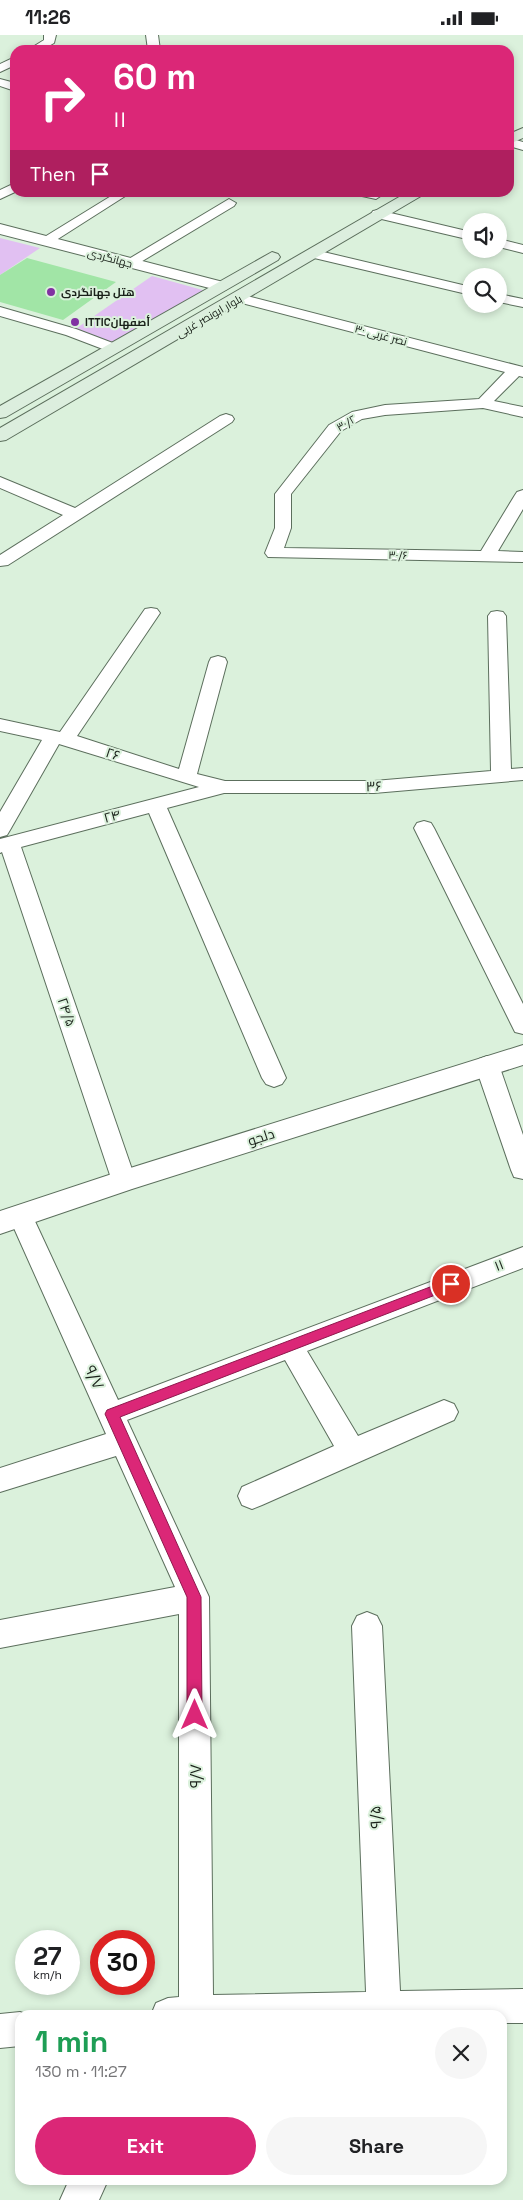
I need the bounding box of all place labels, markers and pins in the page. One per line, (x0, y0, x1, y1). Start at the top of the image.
place label: هتل جهانگردی (61, 285, 135, 300)
marker: هتل جهانگردی (45, 286, 57, 298)
place label: ITTICأصفهان (85, 315, 150, 330)
marker: ITTICأصفهان (69, 316, 81, 328)
pin (430, 1263, 472, 1305)

